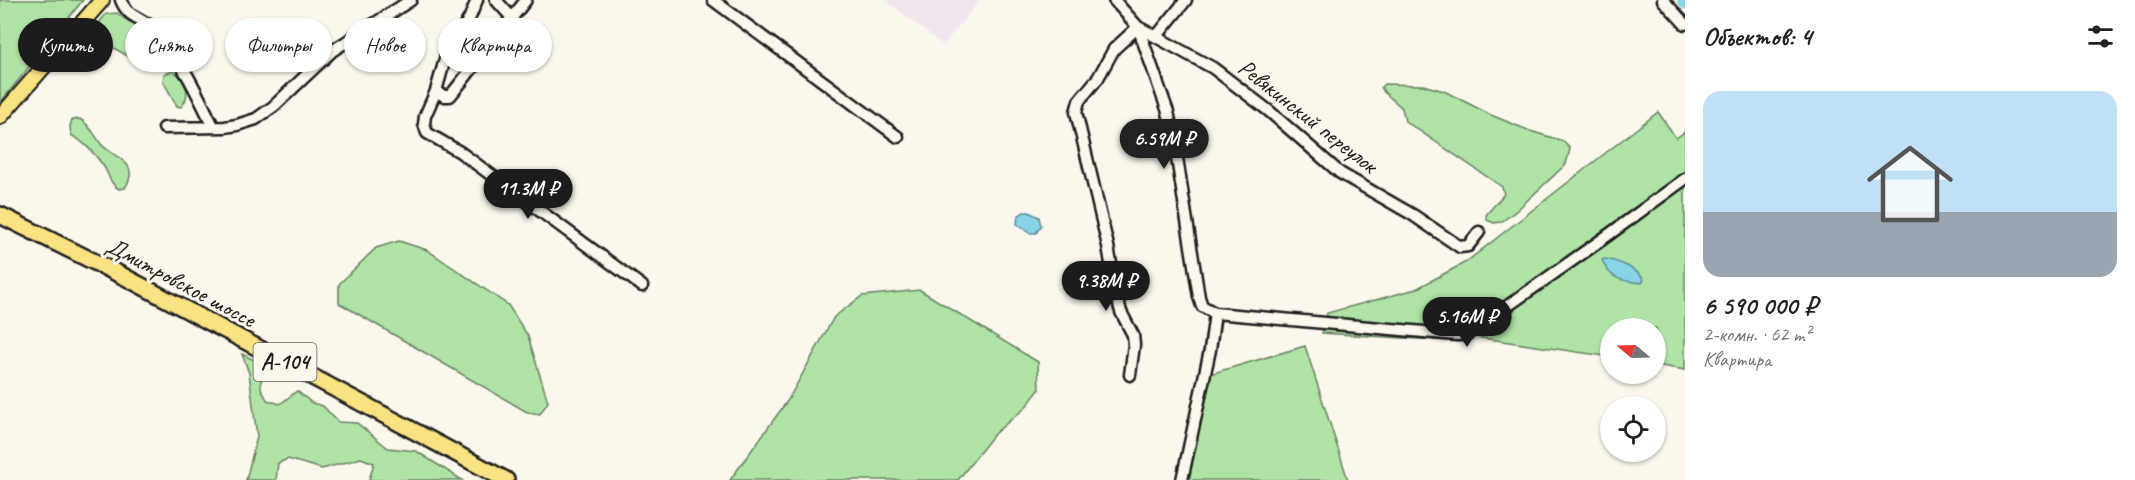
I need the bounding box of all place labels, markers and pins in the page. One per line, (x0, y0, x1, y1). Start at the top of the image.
pin: 6.59M ₽ (1109, 119, 1219, 170)
pin: 11.3M ₽ (473, 169, 583, 220)
pin: 9.38M ₽ (1051, 261, 1161, 312)
pin: 5.16M ₽ (1412, 297, 1522, 348)

